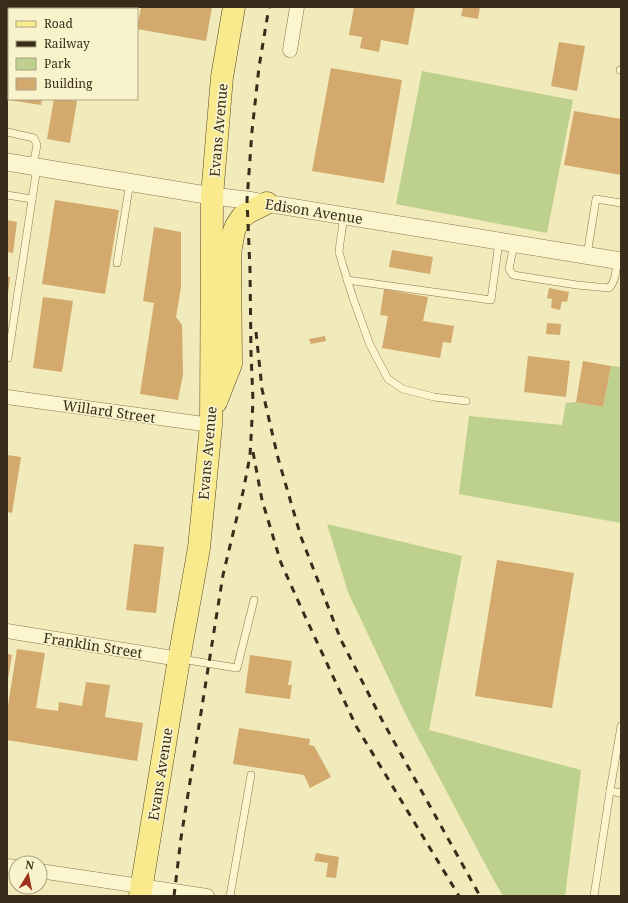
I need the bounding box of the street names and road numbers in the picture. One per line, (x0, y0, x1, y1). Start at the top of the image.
street label: Evans Avenue (204, 82, 232, 178)
street label: Edison Avenue (264, 194, 364, 228)
street label: Willard Street (61, 395, 157, 427)
street label: Evans Avenue (193, 405, 221, 501)
street label: Franklin Street (42, 628, 144, 662)
street label: Evans Avenue (143, 726, 177, 822)

